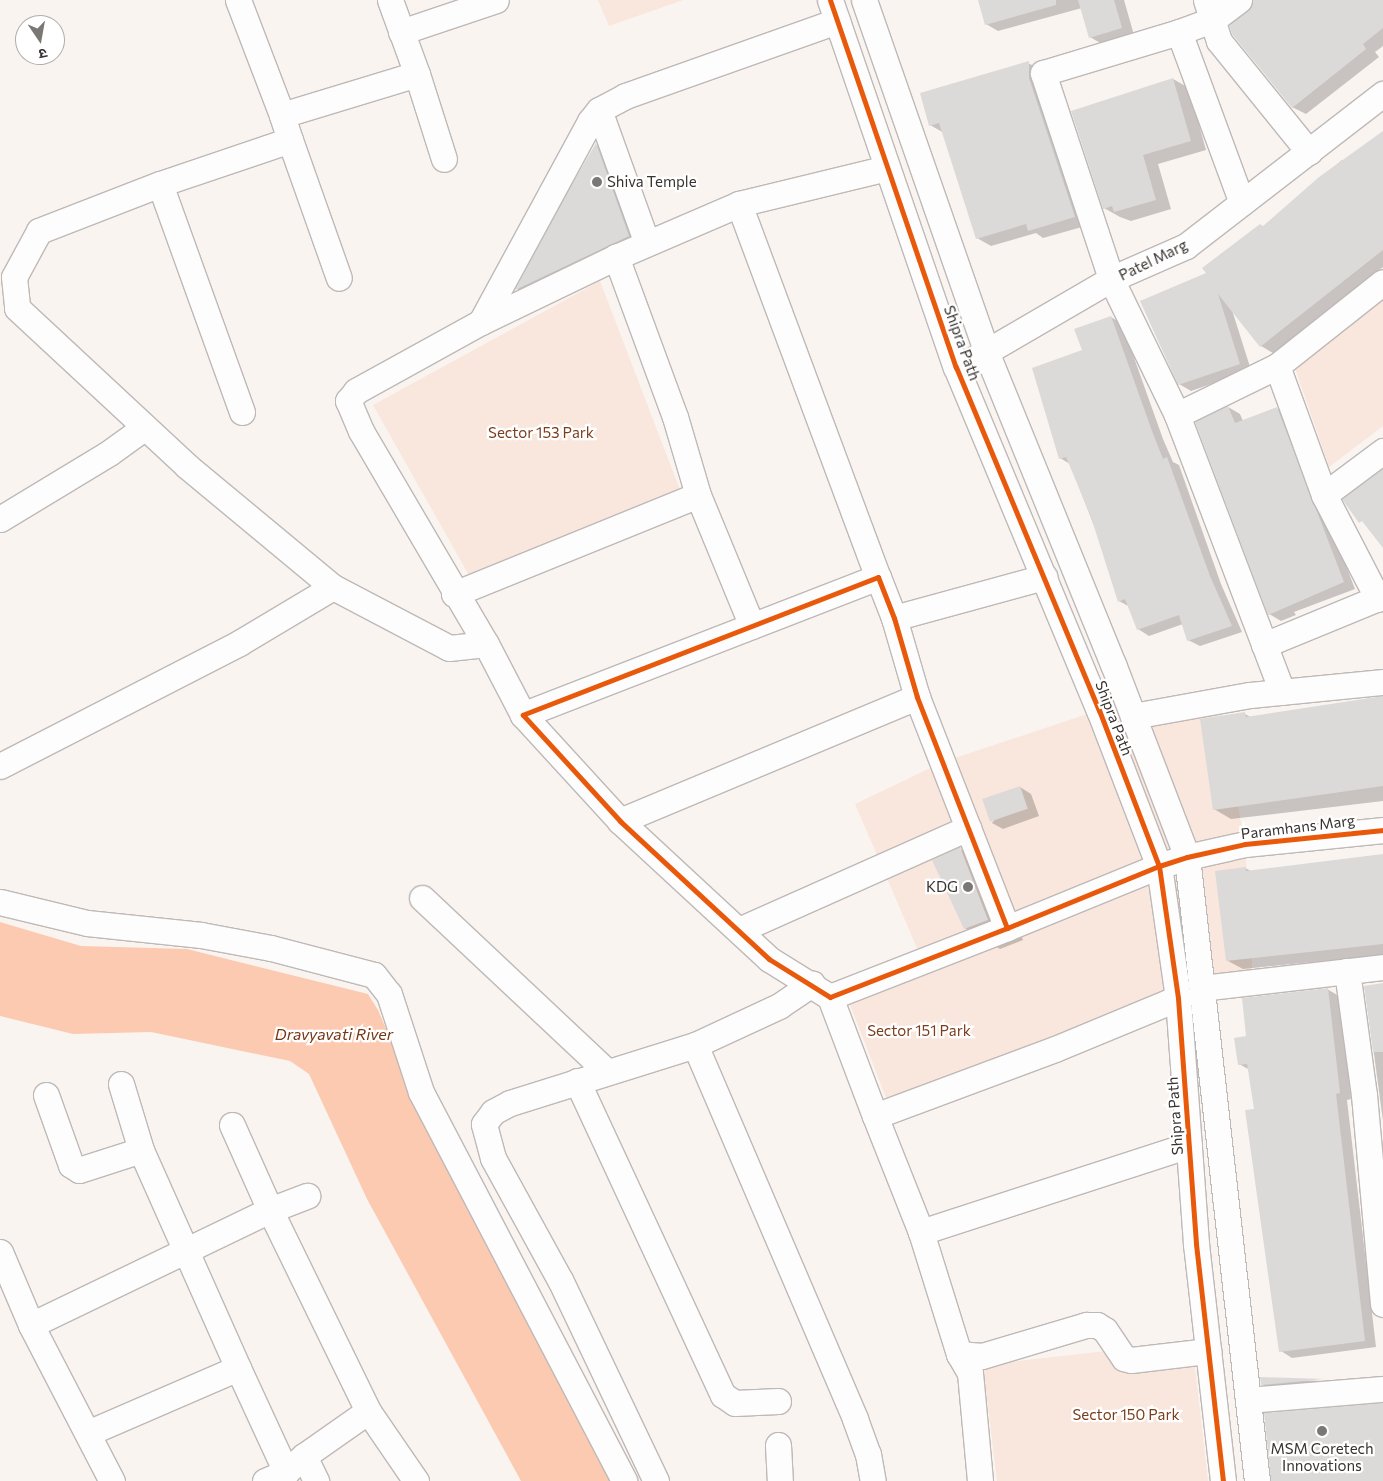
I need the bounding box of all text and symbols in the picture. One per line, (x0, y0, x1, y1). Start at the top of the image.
north arrow (15, 15, 65, 65)
text: उ (37, 45, 49, 63)
place label: Shiva Temple (607, 173, 697, 191)
marker: Shiva Temple (591, 176, 603, 188)
street label: Patel Marg (1116, 236, 1190, 284)
street label: Shipra Path (940, 303, 984, 383)
park label: Sector 153 Park (488, 424, 594, 442)
street label: Shipra Path (1091, 678, 1137, 758)
street label: Paramhans Marg (1240, 811, 1356, 843)
place label: KDG (926, 878, 958, 896)
marker: KDG (962, 881, 974, 893)
park label: Sector 151 Park (867, 1022, 971, 1040)
water label: Dravyavati River (275, 1024, 393, 1044)
street label: Shipra Path (1163, 1076, 1187, 1156)
park label: Sector 150 Park (1072, 1406, 1180, 1424)
marker: MSM Coretech Innovations (1316, 1425, 1328, 1437)
place label: MSM Coretech Innovations (1270, 1439, 1374, 1474)

